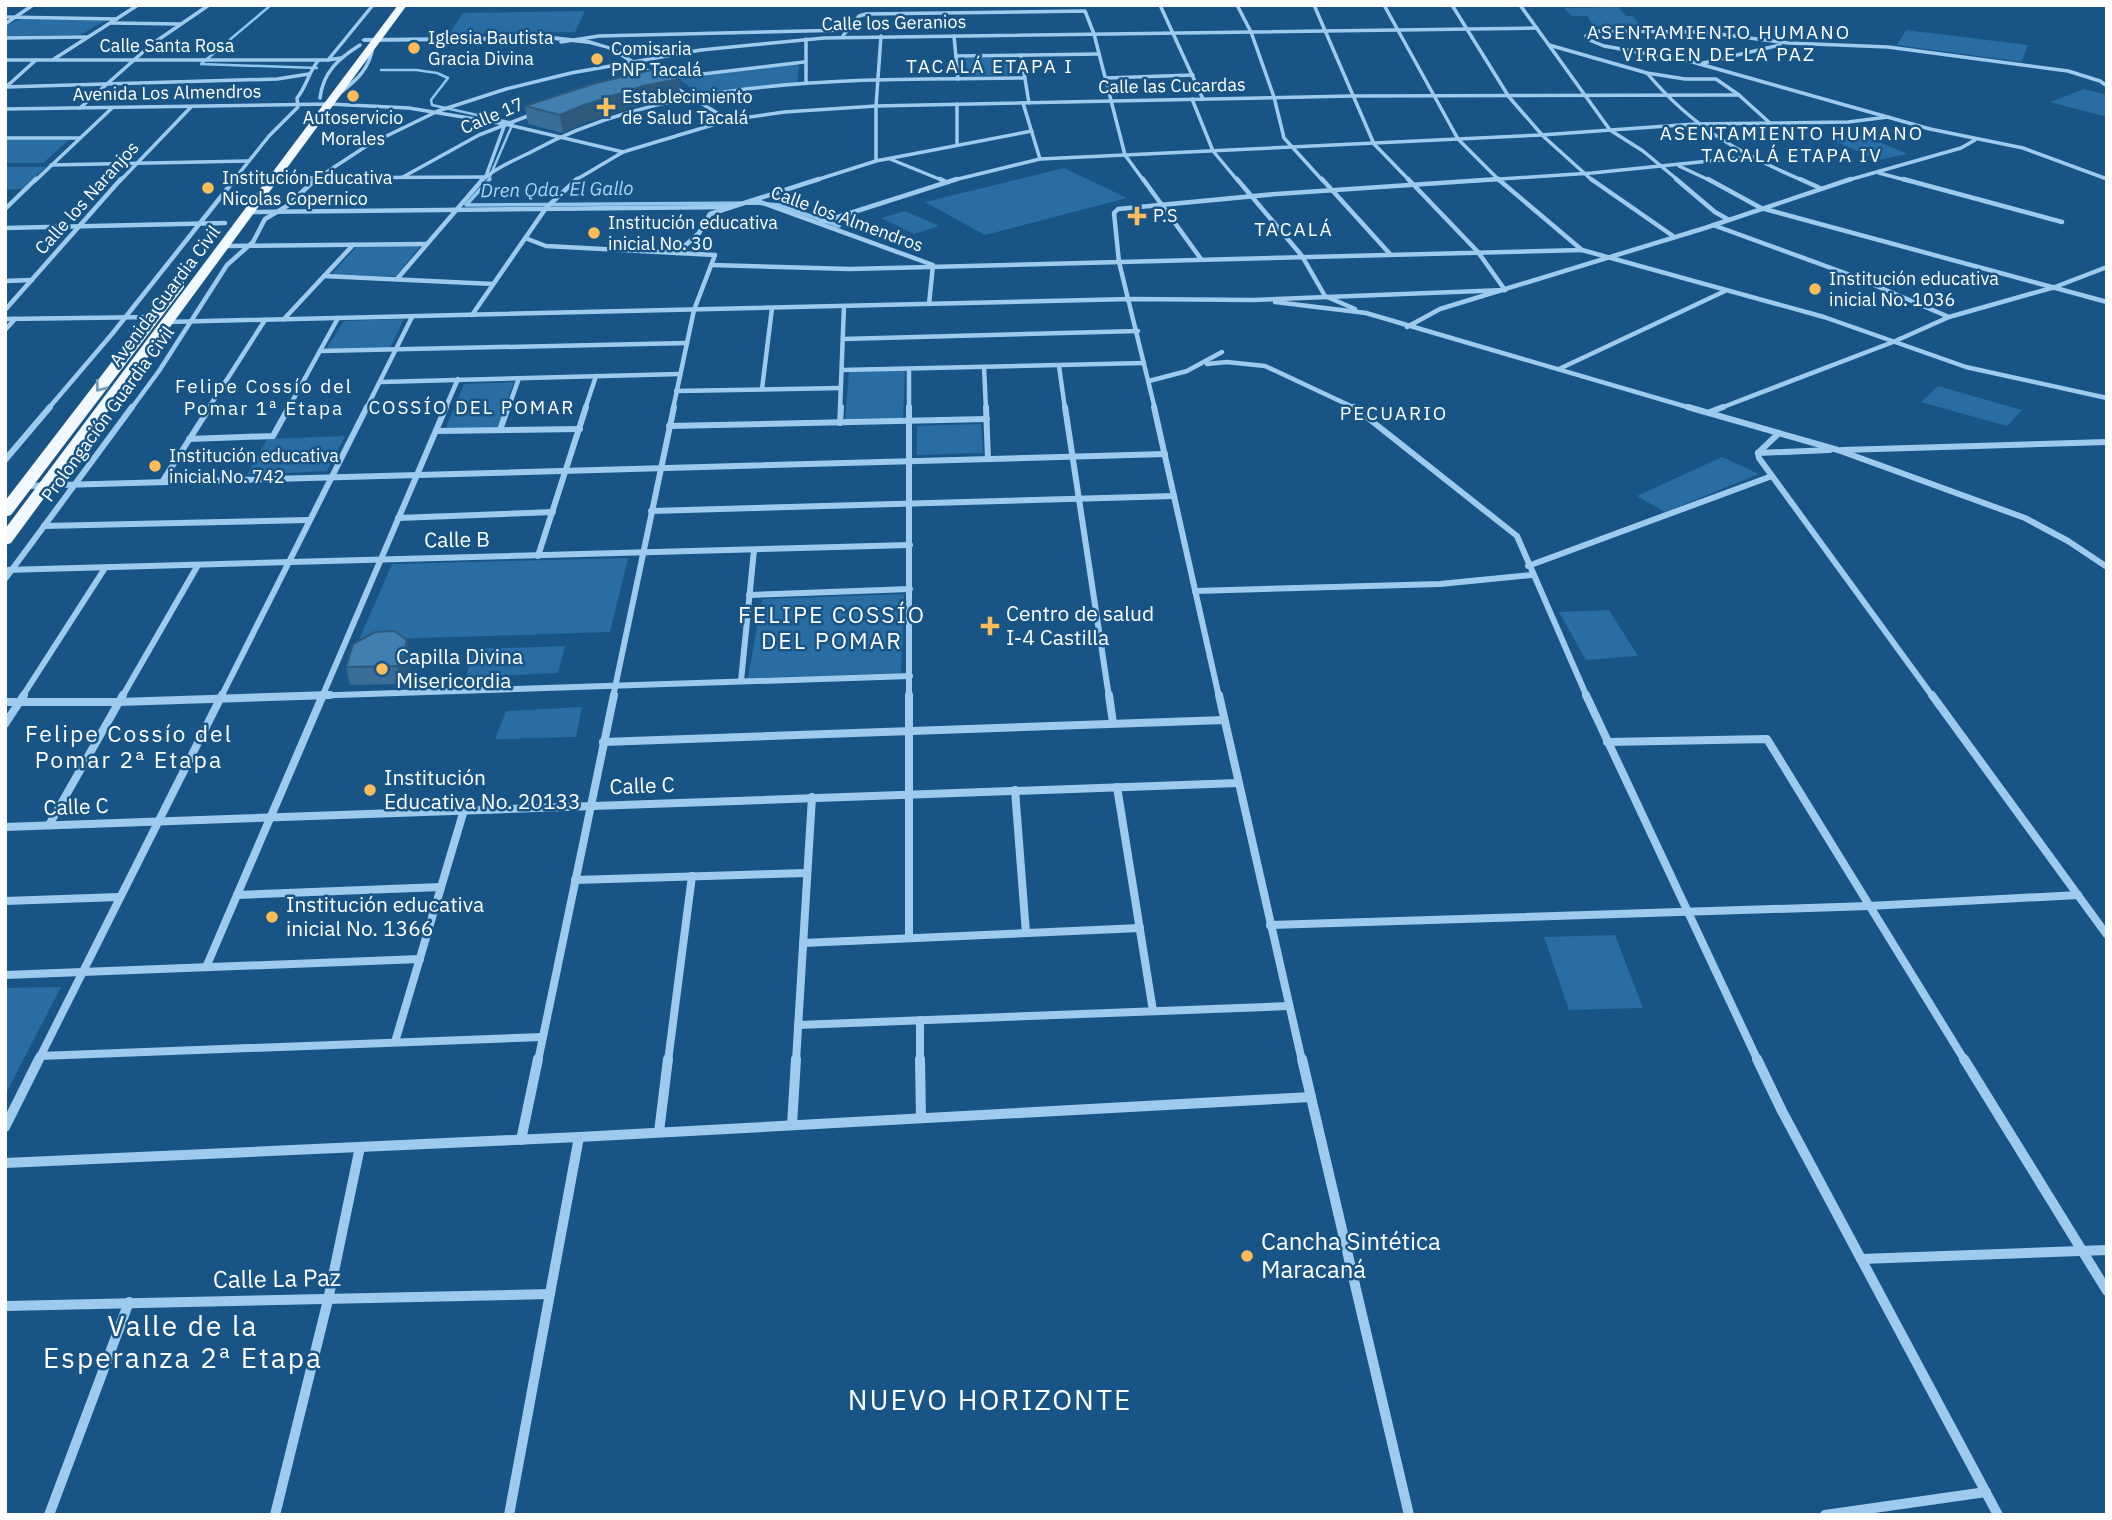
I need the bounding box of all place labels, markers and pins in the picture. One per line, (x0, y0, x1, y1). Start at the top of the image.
place label: Iglesia Bautista Gracia Divina (428, 26, 554, 70)
place label: Comisaria PNP Tacalá (611, 37, 702, 81)
marker: Iglesia Bautista Gracia Divina (406, 40, 422, 56)
marker: Comisaria PNP Tacalá (589, 51, 605, 67)
place label: Establecimiento de Salud Tacalá (622, 85, 752, 129)
marker: Autoservicio Morales (345, 88, 361, 104)
marker: Establecimiento de Salud Tacalá (596, 97, 616, 117)
place label: Autoservicio Morales (303, 106, 403, 150)
place label: Institución Educativa Nicolas Copernico (222, 166, 393, 210)
marker: Institución Educativa Nicolas Copernico (200, 180, 216, 196)
place label: P.S (1153, 204, 1177, 227)
marker: P.S (1127, 206, 1147, 226)
place label: Institución educativa inicial No. 30 (608, 211, 778, 255)
marker: Institución educativa inicial No. 30 (586, 225, 602, 241)
place label: Institución educativa inicial No. 1036 (1829, 267, 1999, 311)
marker: Institución educativa inicial No. 1036 (1807, 281, 1823, 297)
place label: Institución educativa inicial No. 742 (169, 444, 339, 488)
marker: Institución educativa inicial No. 742 (147, 458, 163, 474)
place label: Centro de salud I-4 Castilla (1006, 599, 1154, 651)
marker: Centro de salud I-4 Castilla (980, 616, 1000, 636)
place label: Capilla Divina Misericordia (396, 642, 523, 694)
marker: Capilla Divina Misericordia (374, 661, 390, 677)
place label: Institución Educativa No. 20133 (384, 763, 581, 815)
marker: Institución Educativa No. 20133 (362, 782, 378, 798)
place label: Institución educativa inicial No. 1366 (286, 890, 484, 942)
marker: Institución educativa inicial No. 1366 (264, 909, 280, 925)
place label: Cancha Sintética Maracaná (1261, 1225, 1441, 1285)
marker: Cancha Sintética Maracaná (1239, 1248, 1255, 1264)

